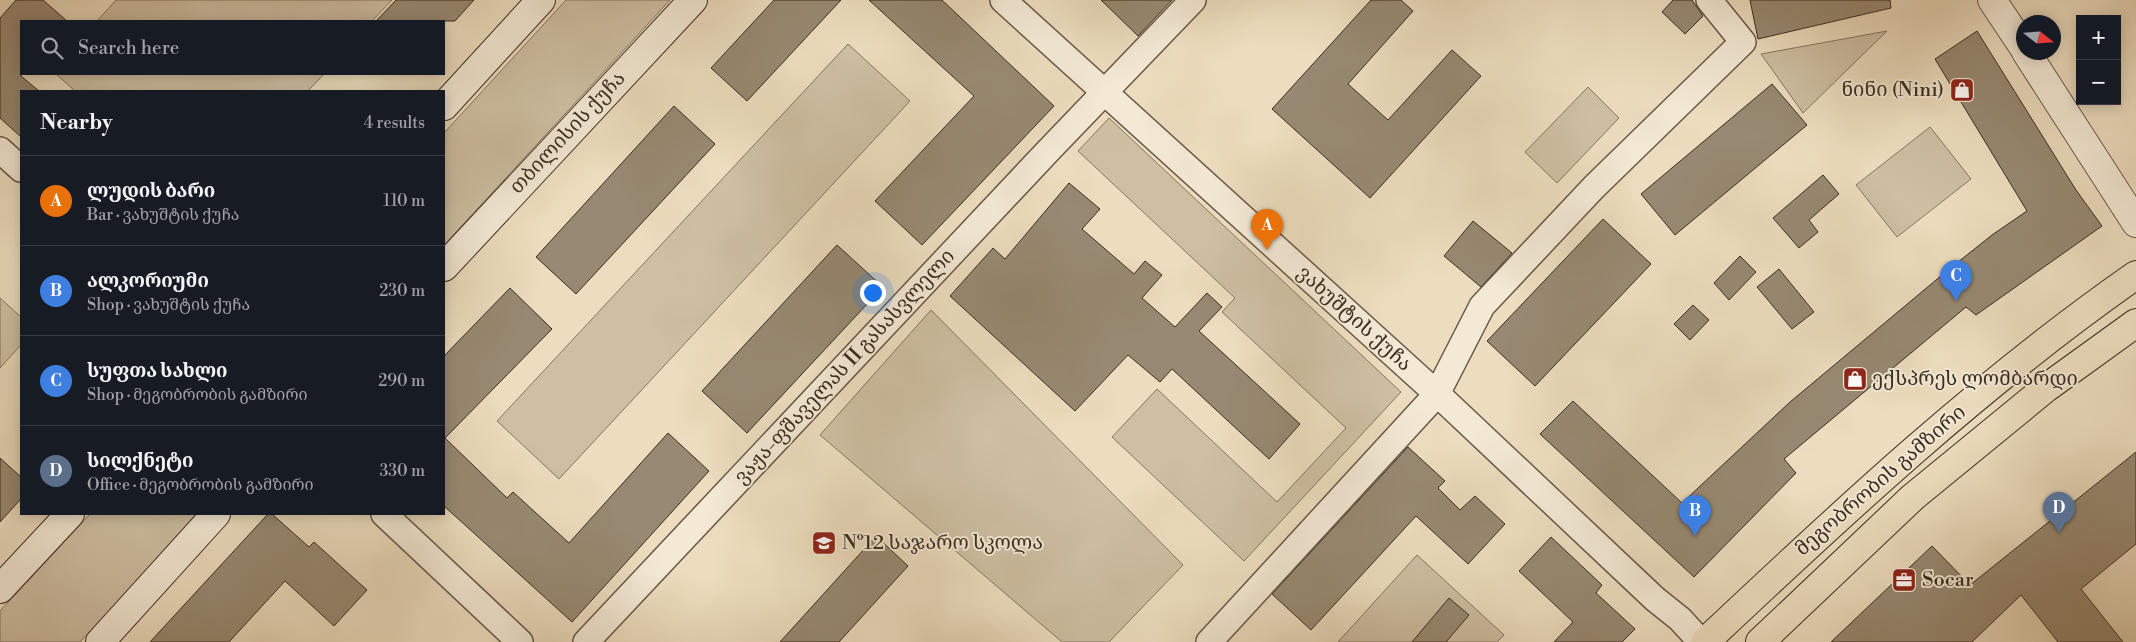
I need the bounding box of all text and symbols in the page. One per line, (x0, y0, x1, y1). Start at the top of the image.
north arrow (2016, 15, 2061, 60)
map controls (2076, 15, 2121, 105)
button: + (2076, 15, 2121, 60)
search box (20, 20, 445, 75)
icon: search (38, 34, 66, 62)
text: Search here (78, 36, 179, 60)
button: − (2076, 60, 2121, 105)
street label: თბილისის ქუჩა (505, 67, 631, 199)
shop icon: ნინი (Nini) (1949, 77, 1975, 103)
place label: ნინი (Nini) (1841, 78, 1944, 103)
text: Nearby (40, 110, 113, 136)
text: 4 results (364, 113, 425, 133)
text: ლუდის ბარი (87, 179, 215, 203)
text: A (50, 191, 62, 211)
text: 110 m (383, 191, 425, 211)
text: Bar · ვახუშტის ქუჩა (87, 205, 239, 225)
pin: A (1251, 209, 1283, 250)
street label: ვაჟა-ფშაველას II გასასვლელი (729, 244, 961, 490)
pin: C (1940, 260, 1972, 301)
street label: ვახუშტის ქუჩა (1291, 261, 1417, 377)
text: ალკორიუმი (87, 269, 209, 293)
your location (860, 280, 886, 306)
text: B (50, 281, 62, 301)
text: 230 m (379, 281, 425, 301)
text: Shop · ვახუშტის ქუჩა (87, 295, 250, 315)
text: სუფთა სახლი (87, 359, 227, 383)
shop icon: ექსპრეს ლომბარდი (1842, 366, 1868, 392)
place label: ექსპრეს ლომბარდი (1872, 367, 2078, 392)
text: C (50, 371, 62, 391)
text: 290 m (378, 371, 425, 391)
text: Shop · მეგობრობის გამზირი (87, 385, 307, 405)
street label: მეგობრობის გამზირი (1791, 400, 1971, 562)
text: სილქნეტი (87, 449, 194, 473)
text: D (50, 461, 62, 481)
text: 330 m (379, 461, 425, 481)
text: Office · მეგობრობის გამზირი (87, 475, 314, 495)
pin: D (2043, 492, 2075, 533)
pin: B (1679, 495, 1711, 536)
school or university icon: №12 საჯარო სკოლა (811, 530, 837, 556)
place label: №12 საჯარო სკოლა (842, 531, 1043, 556)
office icon: Socar (1891, 567, 1917, 593)
place label: Socar (1922, 568, 1974, 593)

